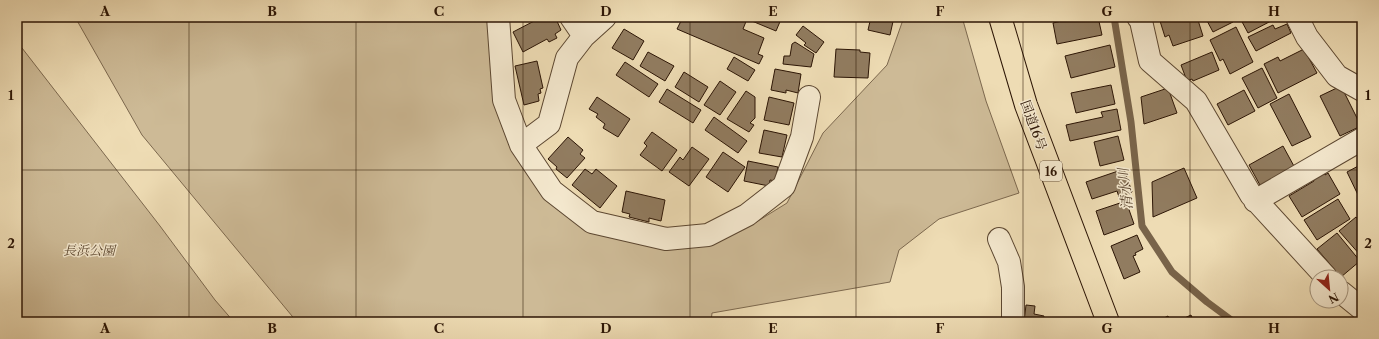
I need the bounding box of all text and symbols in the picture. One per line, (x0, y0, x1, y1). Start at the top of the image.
text: A (99, 3, 111, 19)
text: B (267, 3, 277, 19)
text: C (434, 3, 444, 19)
text: D (600, 3, 612, 19)
text: E (768, 3, 778, 19)
text: F (936, 3, 945, 19)
text: G (1101, 3, 1113, 19)
text: H (1268, 3, 1280, 19)
text: 1 (8, 87, 14, 103)
text: 1 (1365, 87, 1371, 103)
street label: 国道16号 (1018, 98, 1050, 152)
road number: 16 (1040, 161, 1062, 181)
water label: 清水川 (1114, 165, 1136, 211)
text: 2 (7, 235, 15, 251)
text: 2 (1364, 235, 1372, 251)
park label: 長浜公園 (63, 242, 117, 258)
north arrow (1309, 269, 1349, 309)
text: N (1326, 290, 1341, 307)
text: A (99, 320, 111, 336)
text: B (267, 320, 277, 336)
text: C (434, 320, 444, 336)
text: D (600, 320, 612, 336)
text: E (768, 320, 778, 336)
text: F (936, 320, 945, 336)
text: G (1101, 320, 1113, 336)
text: H (1268, 320, 1280, 336)

